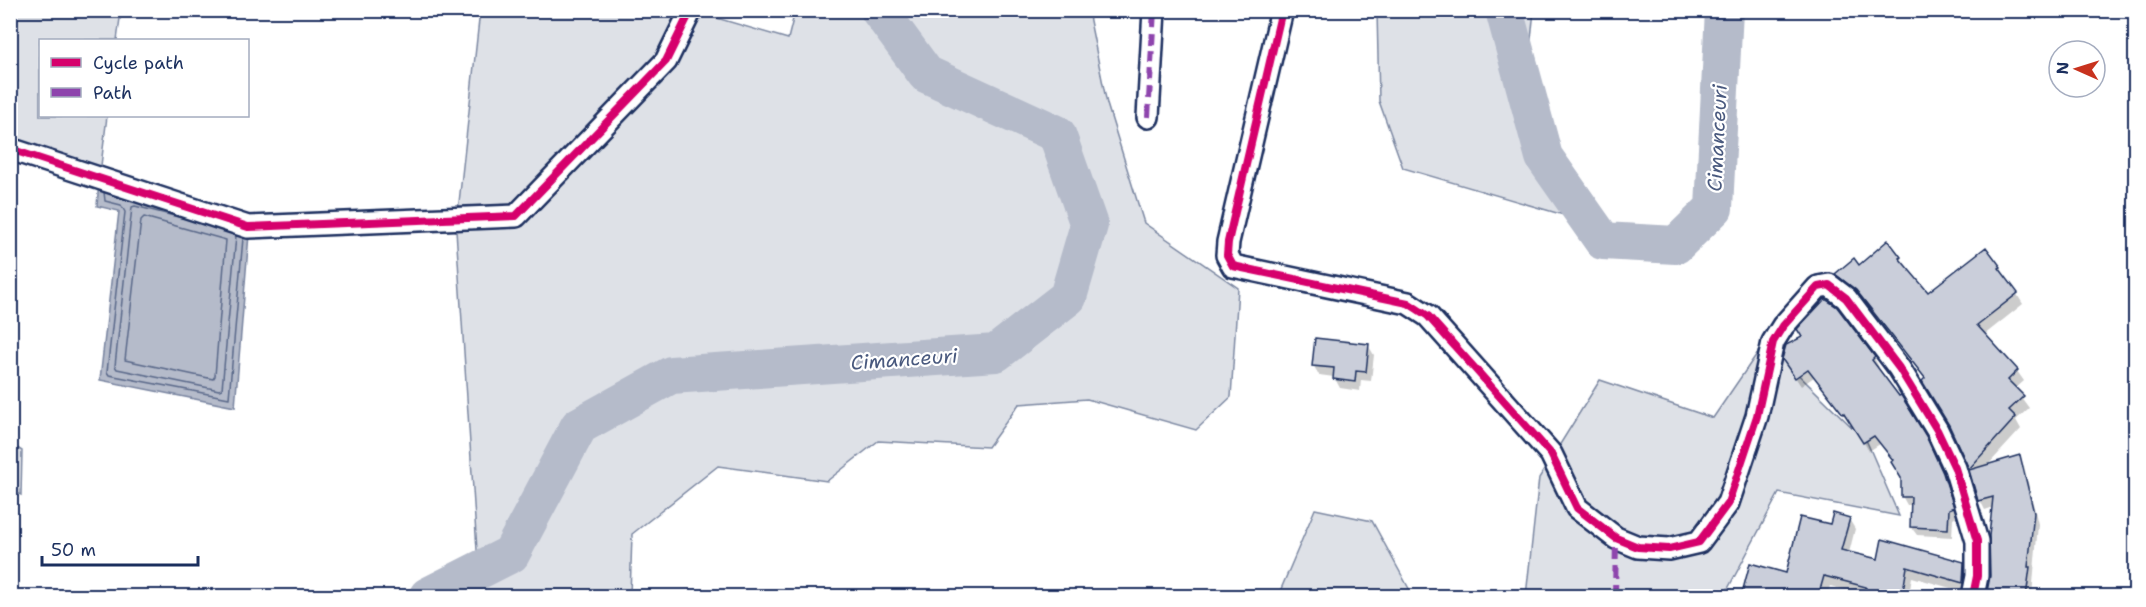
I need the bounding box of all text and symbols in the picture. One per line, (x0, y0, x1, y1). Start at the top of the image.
legend (39, 39, 249, 117)
north arrow (2047, 39, 2107, 99)
text: Cycle path (93, 51, 184, 75)
text: N (2052, 61, 2073, 75)
text: Path (93, 81, 132, 105)
water label: Cimanceuri (1701, 83, 1733, 192)
water label: Cimanceuri (850, 342, 959, 376)
scale bar (42, 529, 198, 567)
text: 50 m (51, 538, 96, 562)

